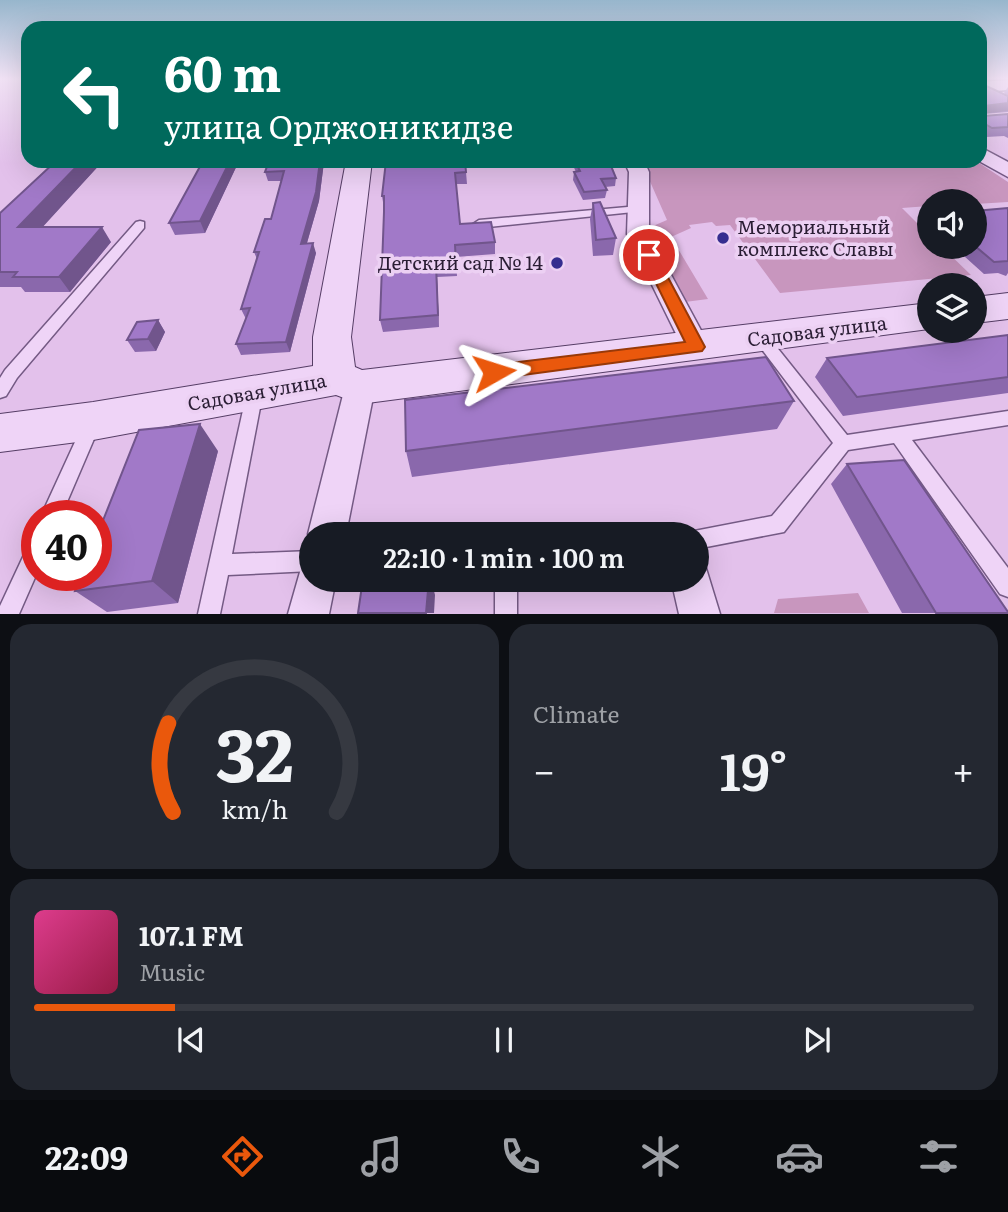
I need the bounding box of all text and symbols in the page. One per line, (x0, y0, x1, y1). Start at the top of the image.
text: 60 m (164, 34, 281, 107)
icon: left (49, 49, 140, 140)
text: улица Орджоникидзе (164, 101, 513, 149)
map controls (917, 189, 987, 343)
button: sound (917, 189, 987, 259)
place label: Мемориальный комплекс Славы (737, 212, 894, 262)
pin (619, 225, 679, 285)
marker: Мемориальный комплекс Славы (715, 230, 731, 246)
icon: arrive (630, 236, 668, 274)
place label: Детский сад № 14 (378, 248, 544, 276)
marker: Детский сад № 14 (549, 255, 565, 271)
button: layers (917, 273, 987, 343)
street label: Садовая улица (745, 307, 889, 352)
position arrow (457, 335, 531, 409)
street label: Садовая улица (185, 365, 329, 417)
speed limit sign: 40 (21, 500, 112, 591)
text: 22:10 · 1 min · 100 m (383, 537, 625, 576)
text: Climate (533, 696, 619, 730)
text: 32 (215, 697, 294, 805)
text: 19° (720, 730, 787, 807)
text: − (533, 740, 555, 797)
text: + (952, 740, 974, 797)
text: km/h (221, 790, 288, 827)
text: 107.1 FM (139, 915, 244, 954)
text: Music (139, 954, 205, 988)
icon: previous (172, 1021, 210, 1059)
icon: pause (485, 1021, 523, 1059)
icon: next (798, 1021, 836, 1059)
text: 22:09 (45, 1132, 128, 1180)
icon: directions (218, 1132, 267, 1181)
icon: music (357, 1132, 406, 1181)
icon: phone (496, 1132, 545, 1181)
icon: climate (636, 1132, 685, 1181)
icon: car (775, 1132, 824, 1181)
icon: filters (914, 1132, 963, 1181)

